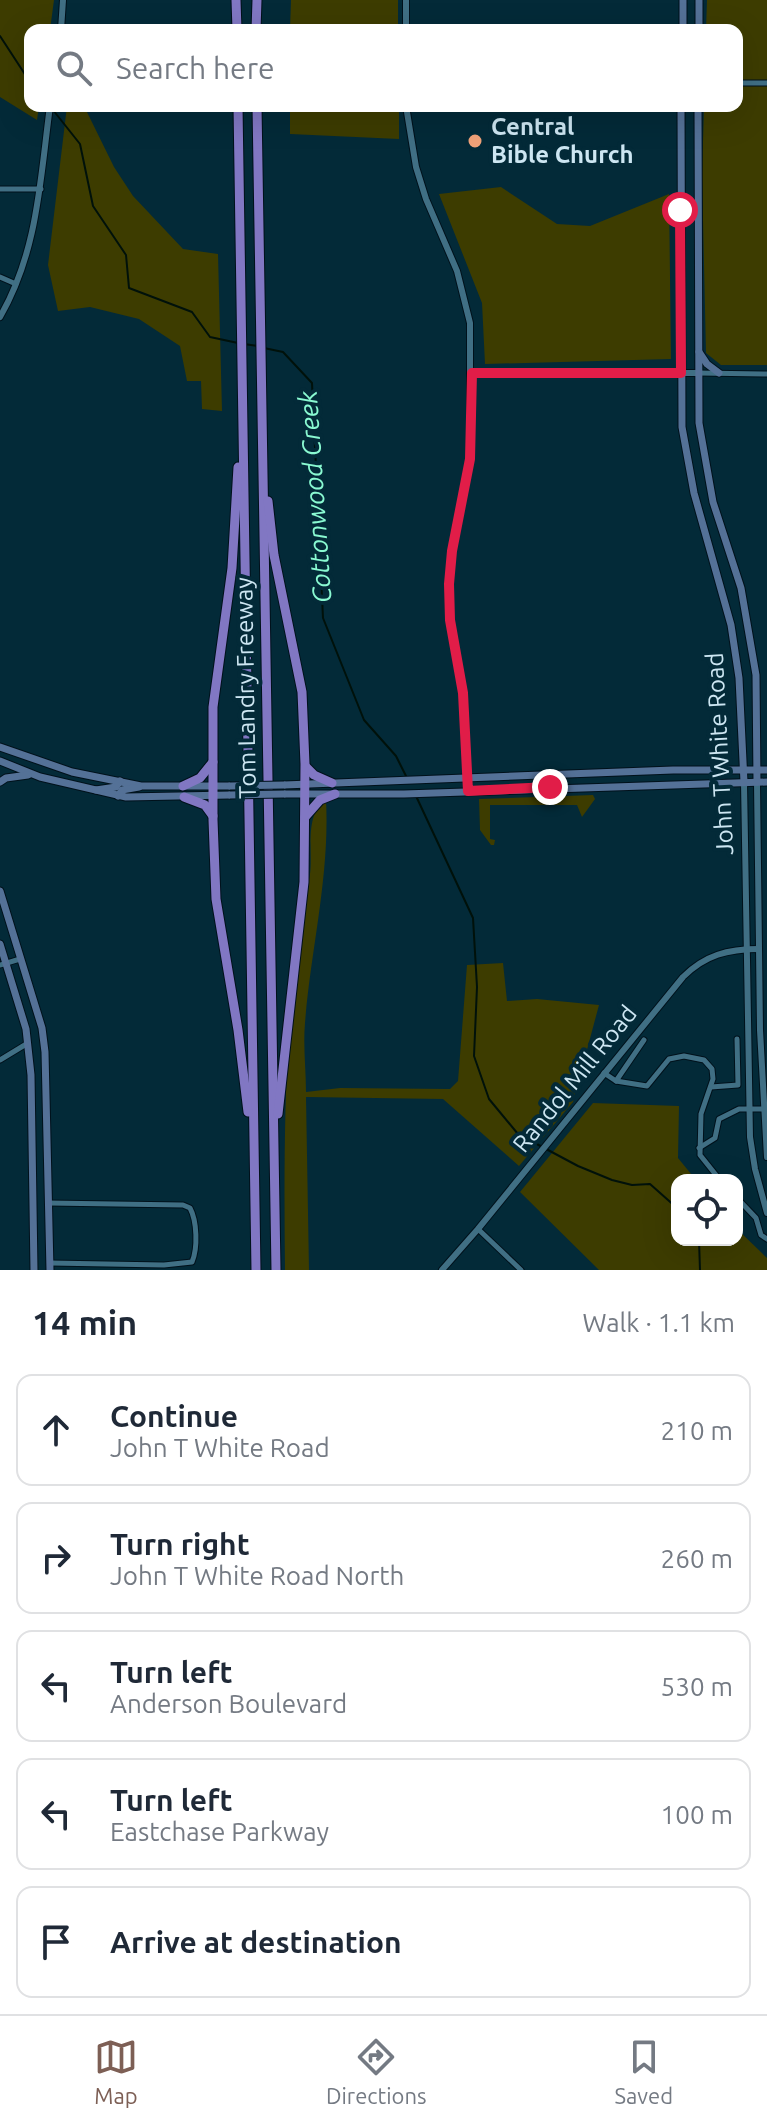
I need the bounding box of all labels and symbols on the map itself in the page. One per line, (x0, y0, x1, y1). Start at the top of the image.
place label: Central Bible Church (491, 113, 634, 168)
marker: Central Bible Church (466, 132, 484, 150)
route start (662, 192, 698, 228)
water label: Cottonwood Creek (293, 389, 336, 604)
street label: Tom Landry Freeway (230, 577, 261, 799)
street label: John T White Road (701, 652, 738, 856)
route end (532, 769, 568, 805)
street label: Randol Mill Road (507, 1000, 642, 1157)

